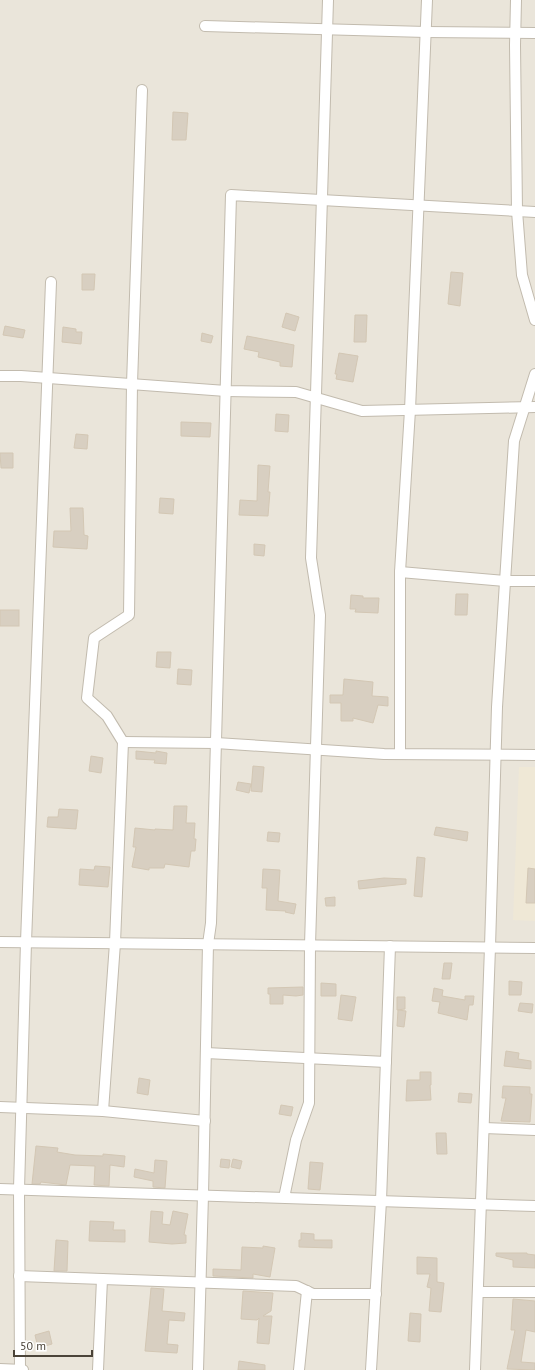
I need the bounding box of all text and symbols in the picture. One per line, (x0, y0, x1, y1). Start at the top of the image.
scale bar (14, 1332, 92, 1358)
text: 50 m (20, 1338, 46, 1353)

